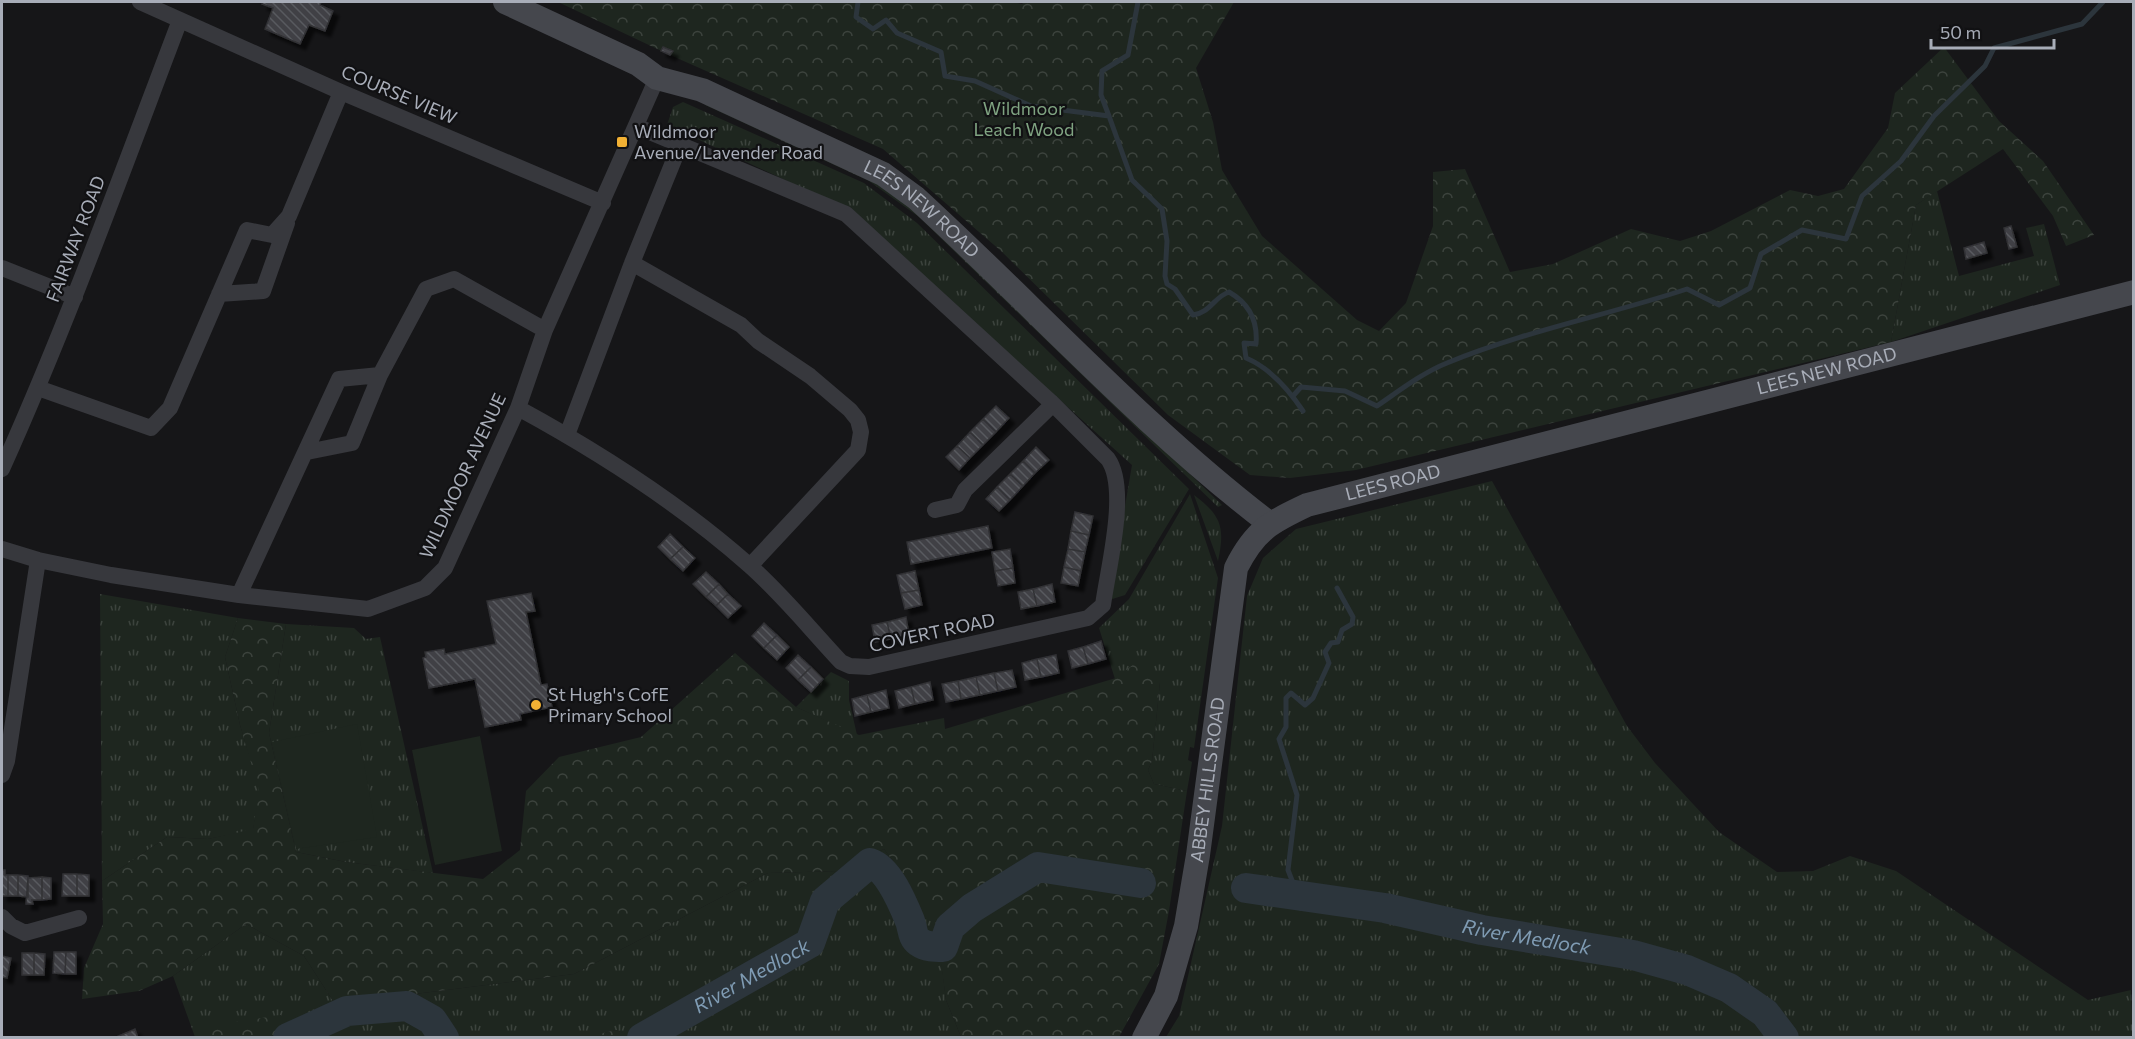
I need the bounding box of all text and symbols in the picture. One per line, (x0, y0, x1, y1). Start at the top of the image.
scale bar (1931, 12, 2054, 50)
text: 50 m (1940, 21, 1981, 43)
street label: COURSE VIEW (338, 60, 460, 128)
park label: Wildmoor Leach Wood (974, 97, 1074, 140)
place label: Wildmoor Avenue/Lavender Road (634, 120, 823, 163)
marker: Wildmoor Avenue/Lavender Road (615, 135, 629, 149)
street label: LEES NEW ROAD (860, 155, 984, 262)
street label: FAIRWAY ROAD (41, 172, 109, 305)
street label: LEES NEW ROAD (1754, 342, 1899, 399)
street label: WILDMOOR AVENUE (414, 389, 510, 562)
street label: LEES ROAD (1343, 459, 1443, 505)
street label: COVERT ROAD (867, 608, 997, 656)
place label: St Hugh's CofE Primary School (548, 683, 672, 726)
street label: ABBEY HILLS ROAD (1185, 696, 1229, 864)
marker: St Hugh's CofE Primary School (529, 698, 543, 712)
water label: River Medlock (1460, 913, 1594, 959)
water label: River Medlock (689, 932, 815, 1018)

